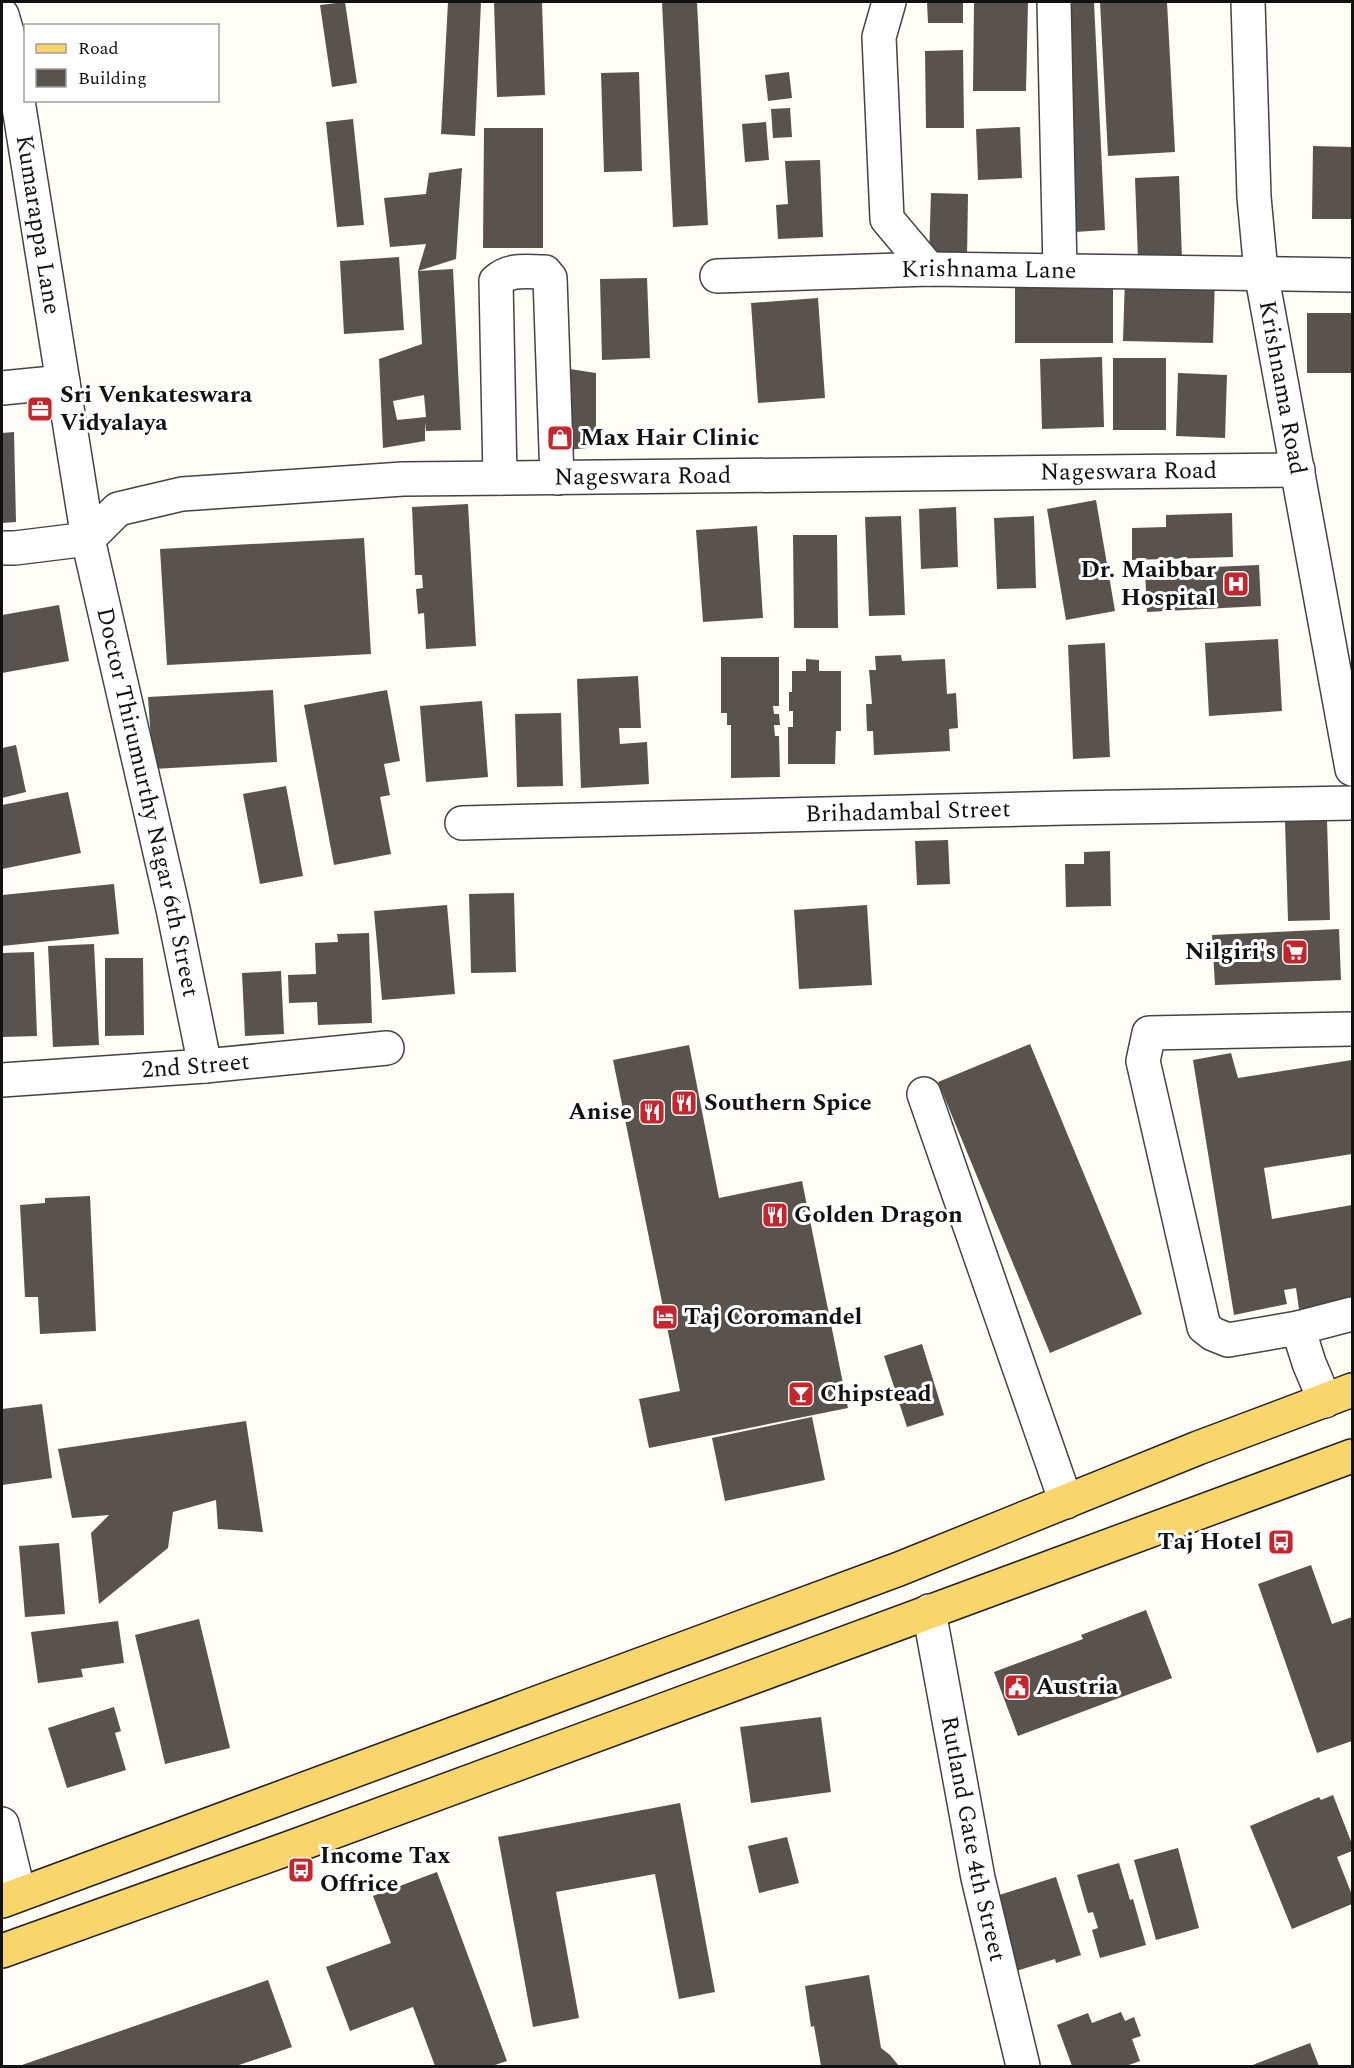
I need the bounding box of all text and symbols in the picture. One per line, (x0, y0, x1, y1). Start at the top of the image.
legend (24, 24, 219, 102)
text: Road (78, 35, 119, 62)
text: Building (78, 65, 147, 92)
street label: Kumarappa Lane (6, 132, 70, 317)
street label: Krishnama Lane (901, 251, 1077, 289)
street label: Krishnama Road (1249, 298, 1316, 478)
place label: Sri Venkateswara Vidyalaya (60, 377, 253, 441)
office icon: Sri Venkateswara Vidyalaya (25, 394, 55, 424)
place label: Max Hair Clinic (580, 420, 759, 456)
shop icon: Max Hair Clinic (545, 423, 575, 453)
street label: Nageswara Road (1040, 453, 1217, 491)
street label: Nageswara Road (554, 458, 731, 495)
place label: Dr. Maibbar Hospital (1080, 552, 1217, 616)
hospital icon: Dr. Maibbar Hospital (1221, 569, 1251, 599)
street label: Doctor Thirumurthy Nagar 6th Street (86, 604, 208, 1000)
street label: Brihadambal Street (805, 791, 1011, 832)
place label: Nilgiri's (1185, 934, 1276, 970)
supermarket icon: Nilgiri's (1280, 937, 1310, 967)
street label: 2nd Street (140, 1044, 251, 1088)
place label: Southern Spice (704, 1085, 872, 1121)
restaurant icon: Southern Spice (669, 1088, 699, 1118)
place label: Anise (568, 1094, 632, 1130)
restaurant icon: Anise (637, 1097, 667, 1127)
place label: Golden Dragon (794, 1197, 963, 1233)
restaurant icon: Golden Dragon (760, 1200, 790, 1230)
place label: Taj Coromandel (684, 1299, 863, 1335)
hotel icon: Taj Coromandel (650, 1302, 680, 1332)
place label: Chipstead (820, 1376, 932, 1412)
bar icon: Chipstead (786, 1379, 816, 1409)
place label: Taj Hotel (1158, 1524, 1262, 1560)
bus stop icon: Taj Hotel (1266, 1527, 1296, 1557)
place label: Austria (1036, 1669, 1119, 1705)
public building icon: Austria (1002, 1672, 1032, 1702)
street label: Rutland Gate 4th Street (931, 1713, 1015, 1965)
place label: Income Tax Offrice (320, 1838, 451, 1902)
bus stop icon: Income Tax Offrice (286, 1855, 316, 1885)

